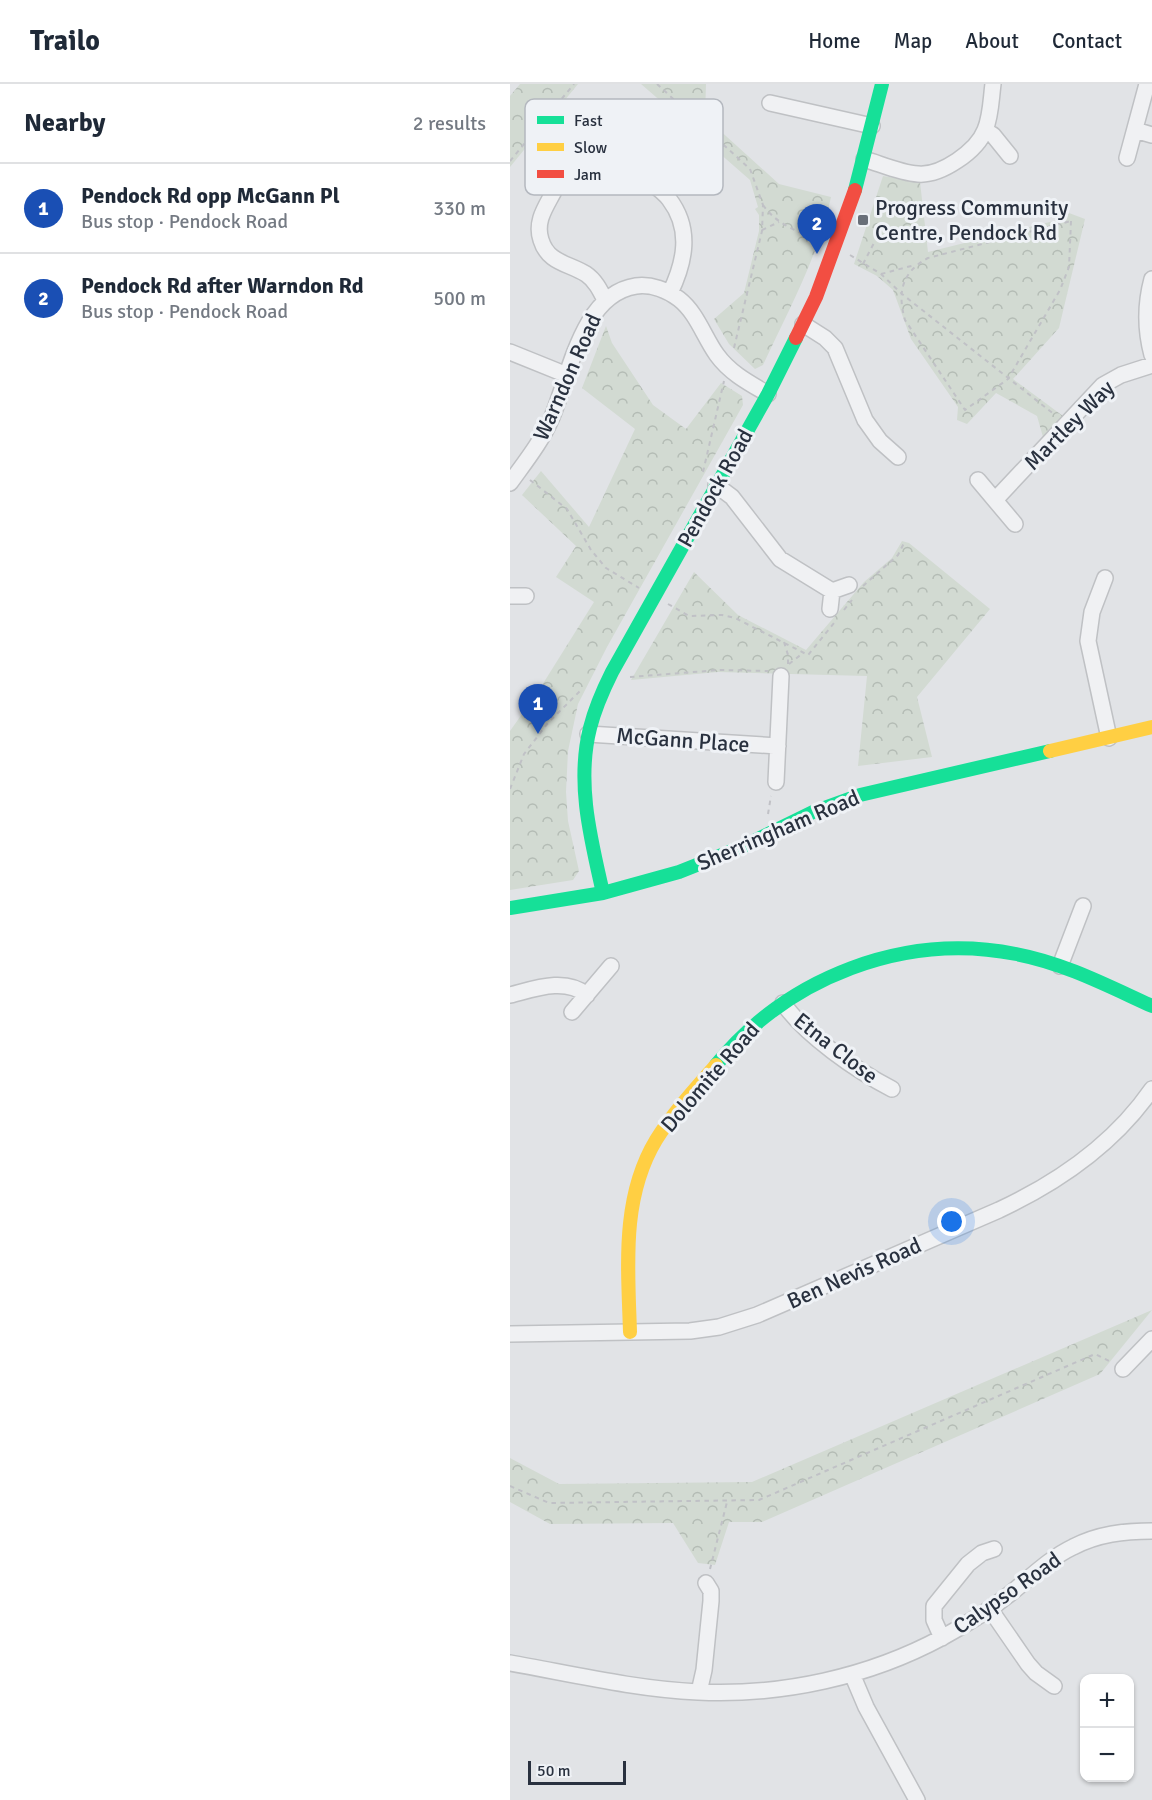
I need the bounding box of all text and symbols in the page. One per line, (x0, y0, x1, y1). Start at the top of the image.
text: Trailo (30, 24, 100, 58)
text: Home (808, 28, 861, 54)
text: Map (894, 28, 932, 54)
text: About (965, 28, 1019, 54)
text: Contact (1052, 28, 1122, 54)
legend (525, 99, 723, 195)
text: Nearby (24, 107, 105, 139)
text: 2 results (413, 111, 486, 136)
text: Fast (574, 111, 603, 131)
text: Slow (574, 138, 608, 158)
text: Jam (574, 165, 602, 185)
text: Pendock Rd opp McGann Pl (81, 182, 340, 209)
place label: Progress Community Centre, Pendock Rd (875, 194, 1069, 246)
text: 1 (38, 196, 49, 221)
text: 330 m (433, 196, 486, 221)
pin: 2 (798, 204, 836, 254)
text: Bus stop · Pendock Road (81, 209, 288, 234)
marker: Progress Community Centre, Pendock Rd (856, 213, 870, 227)
text: Pendock Rd after Warndon Rd (81, 272, 364, 299)
text: 2 (38, 286, 49, 311)
text: 500 m (433, 286, 486, 311)
text: Bus stop · Pendock Road (81, 299, 288, 324)
street label: Warndon Road (527, 309, 607, 445)
street label: Martley Way (1018, 374, 1120, 476)
street label: Pendock Road (671, 424, 759, 552)
pin: 1 (519, 684, 558, 734)
street label: McGann Place (615, 722, 751, 758)
street label: Sherringham Road (693, 784, 863, 876)
street label: Etna Close (788, 1007, 884, 1089)
street label: Dolomite Road (655, 1016, 765, 1138)
your location (937, 1207, 966, 1236)
street label: Ben Nevis Road (783, 1231, 925, 1315)
street label: Calypso Road (948, 1546, 1066, 1640)
map controls (1080, 1674, 1134, 1782)
button: + (1080, 1674, 1134, 1728)
button: − (1080, 1728, 1134, 1782)
scale bar (528, 1758, 626, 1786)
text: 50 m (537, 1761, 571, 1781)

